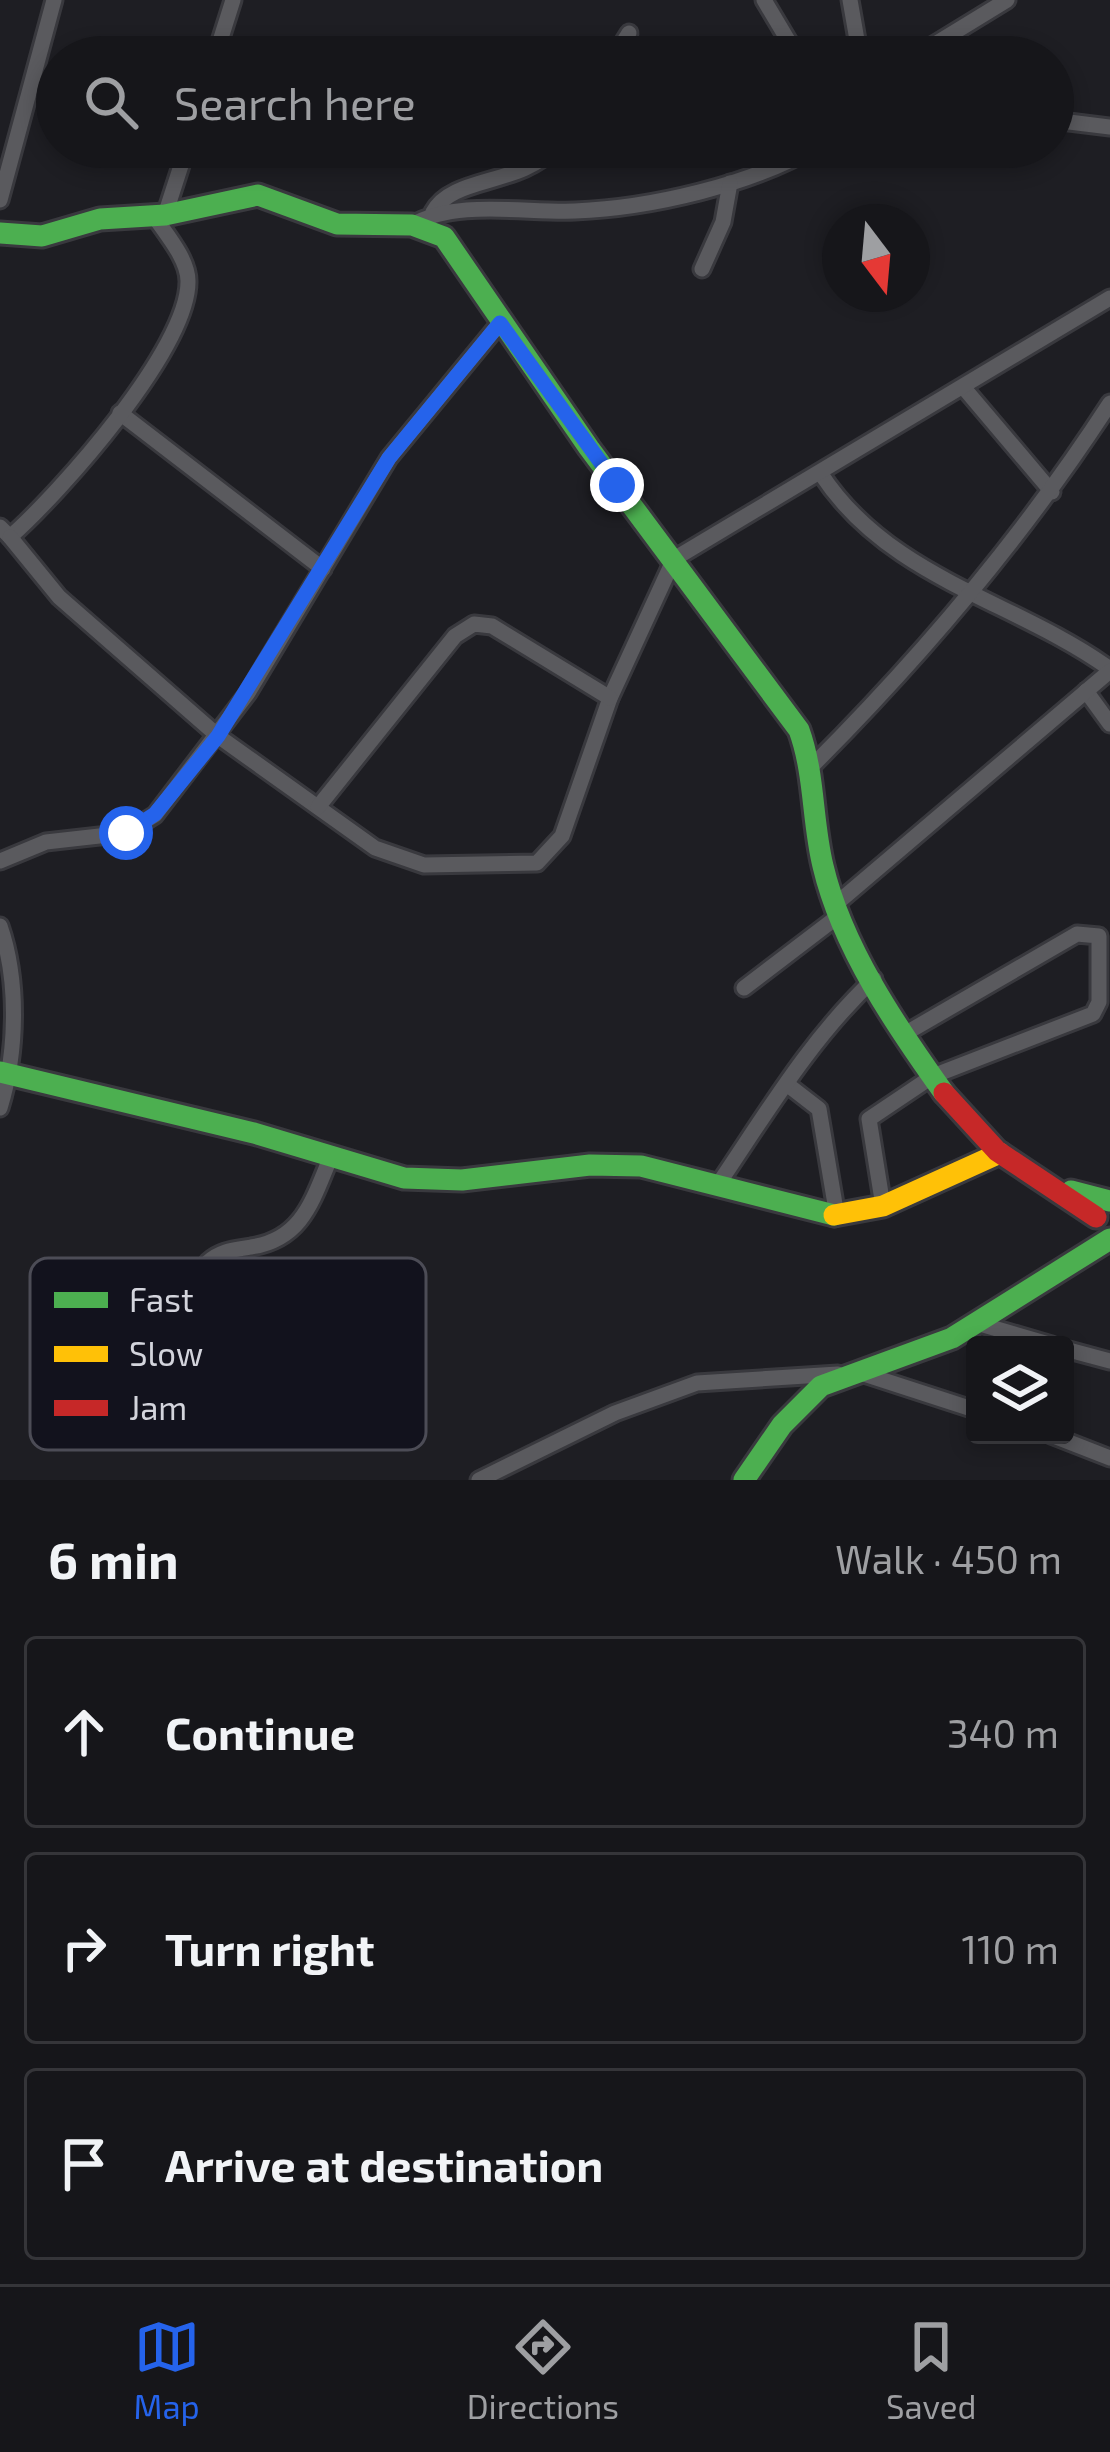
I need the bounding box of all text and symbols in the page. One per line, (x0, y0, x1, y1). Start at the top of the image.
search box (36, 36, 1074, 168)
icon: search (78, 69, 144, 135)
text: Search here (174, 75, 416, 129)
north arrow (822, 204, 930, 312)
route end (590, 458, 644, 512)
route start (99, 806, 153, 860)
legend (30, 1258, 426, 1450)
text: Fast (129, 1279, 193, 1319)
text: Slow (129, 1333, 203, 1373)
map controls (966, 1336, 1074, 1444)
button: layers (966, 1336, 1074, 1444)
text: Jam (129, 1387, 187, 1427)
text: 6 min (48, 1528, 179, 1589)
text: Walk · 450 m (835, 1535, 1062, 1582)
icon: ahead (51, 1699, 117, 1765)
text: Continue (165, 1705, 355, 1759)
text: 340 m (947, 1709, 1059, 1756)
icon: right (51, 1915, 117, 1981)
text: Turn right (165, 1921, 374, 1975)
text: 110 m (962, 1925, 1059, 1972)
icon: arrive (51, 2131, 117, 2197)
text: Arrive at destination (165, 2137, 603, 2191)
tab: Map (134, 2314, 200, 2426)
tab: Directions (467, 2314, 619, 2426)
tab: Saved (886, 2314, 976, 2426)

